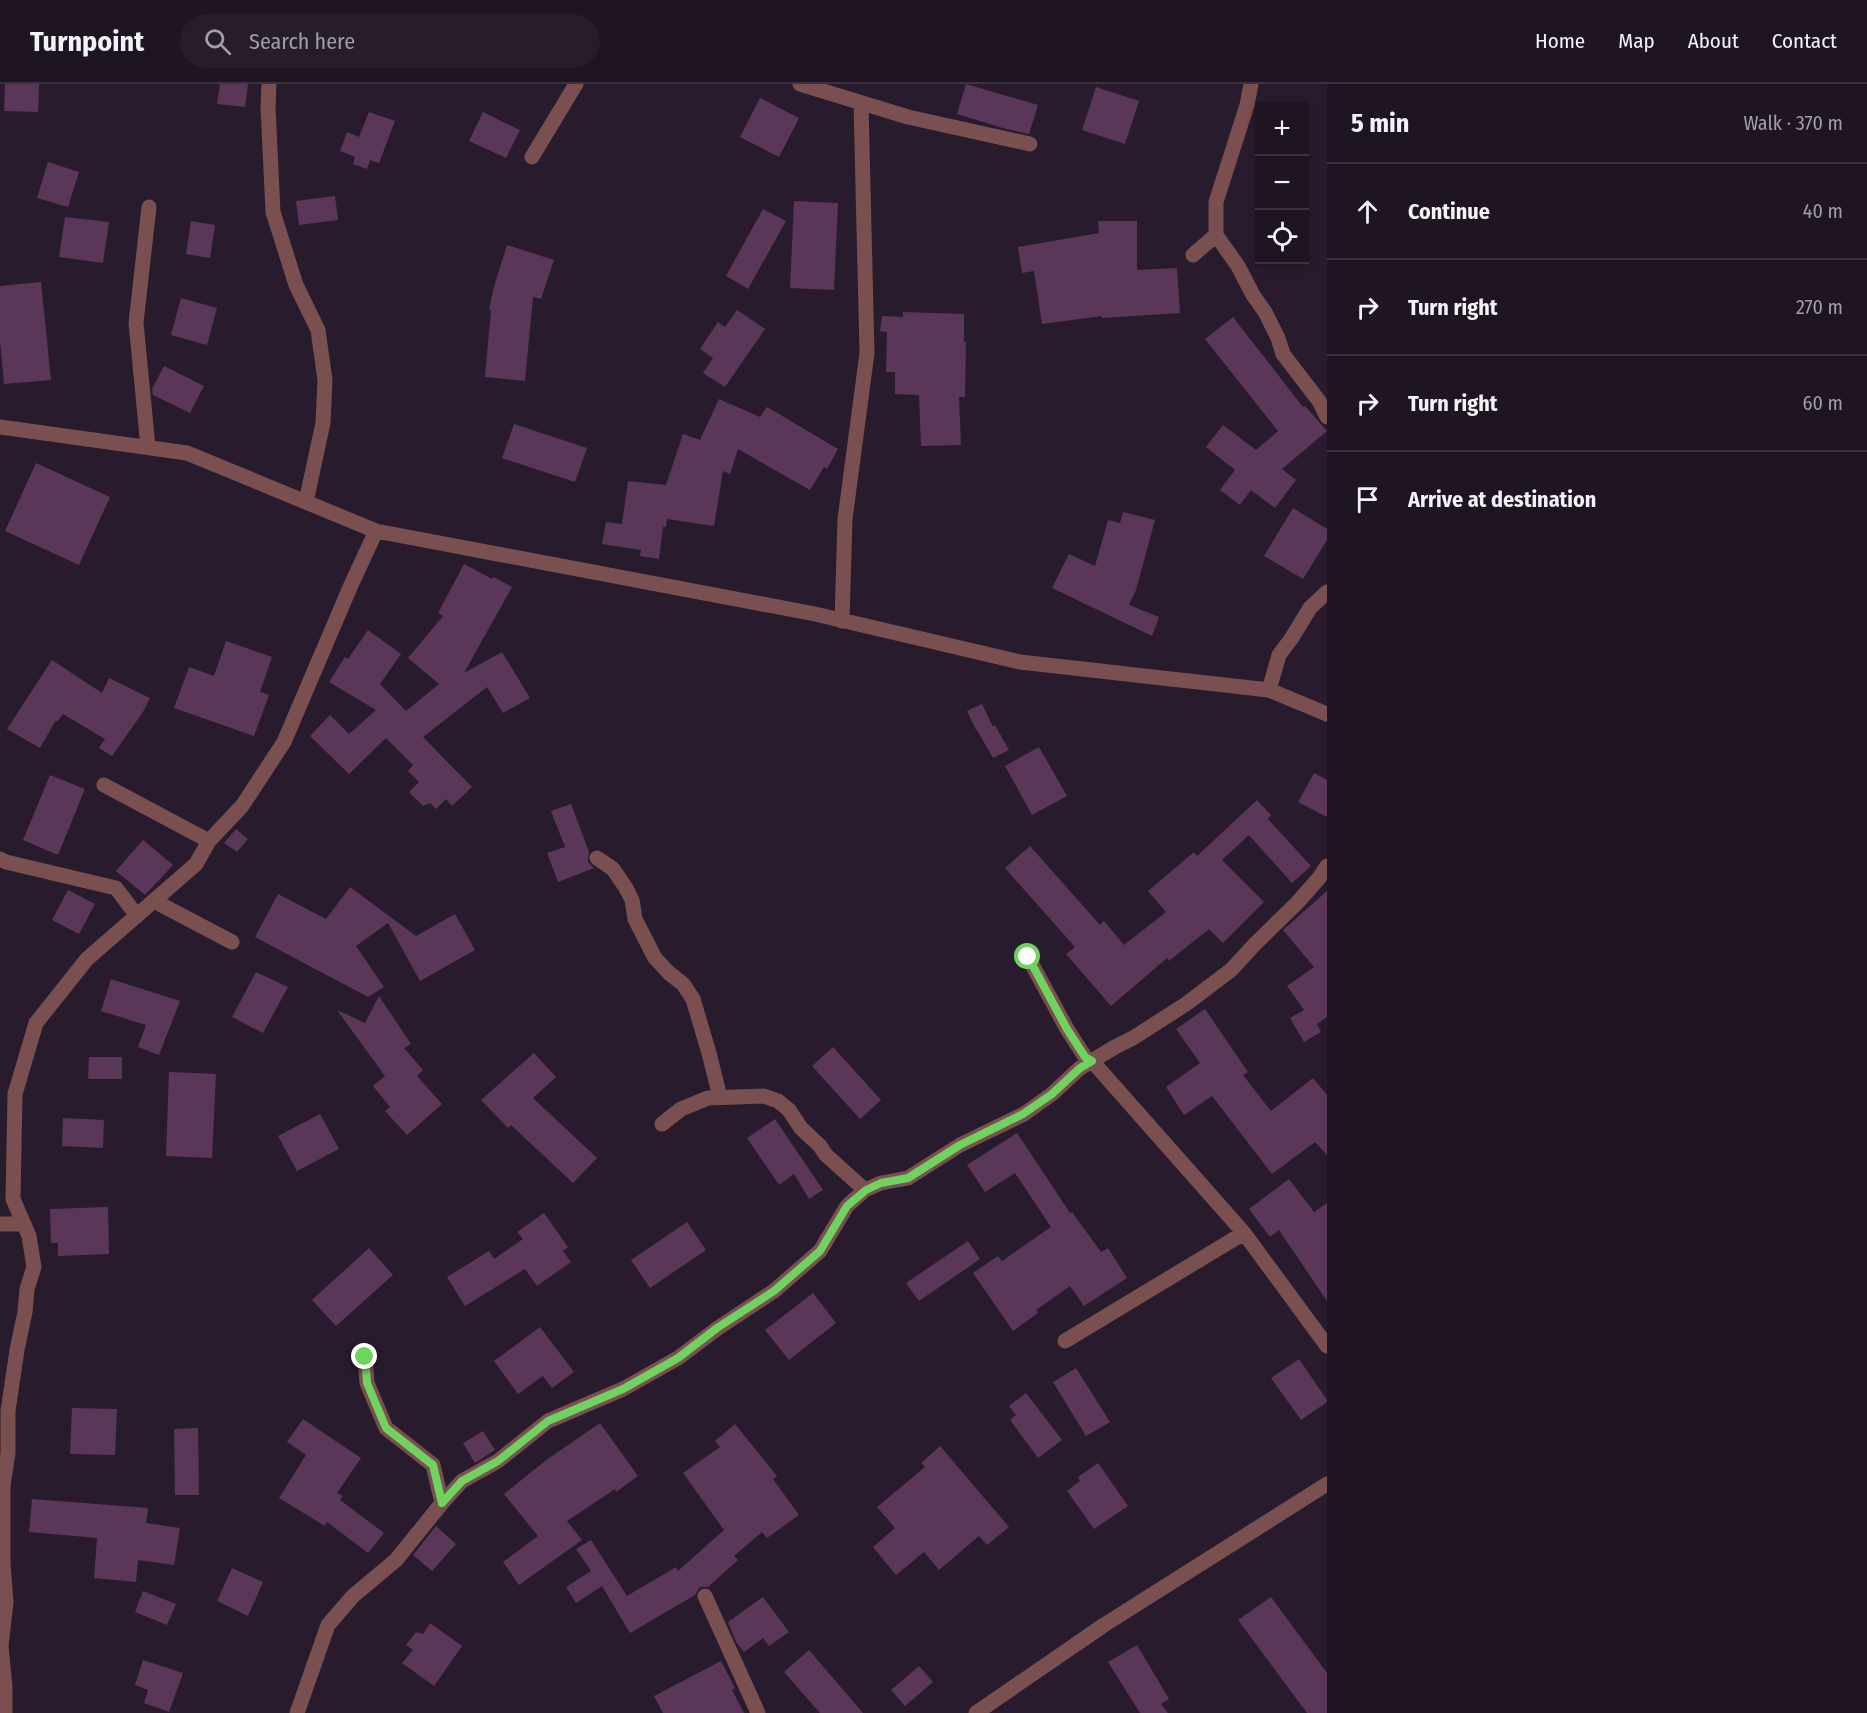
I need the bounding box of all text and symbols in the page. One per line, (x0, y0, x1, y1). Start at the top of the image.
search box (180, 14, 600, 68)
text: Turnpoint (30, 25, 144, 58)
icon: search (201, 25, 234, 58)
text: Search here (249, 28, 355, 55)
text: Home (1535, 28, 1585, 54)
text: Map (1618, 28, 1655, 54)
text: About (1688, 28, 1739, 54)
text: Contact (1772, 28, 1837, 54)
map controls (1255, 102, 1309, 264)
button: + (1255, 102, 1309, 156)
text: 5 min (1351, 108, 1409, 139)
text: Walk · 370 m (1743, 111, 1843, 135)
button: − (1255, 156, 1309, 210)
icon: ahead (1351, 195, 1384, 228)
text: Continue (1408, 198, 1490, 225)
text: 40 m (1803, 199, 1843, 223)
button: locate (1255, 210, 1309, 264)
icon: right (1351, 291, 1384, 324)
text: Turn right (1408, 294, 1497, 321)
text: 270 m (1796, 295, 1843, 319)
icon: right (1351, 387, 1384, 420)
text: Turn right (1408, 390, 1497, 417)
text: 60 m (1803, 391, 1843, 415)
icon: arrive (1351, 483, 1384, 516)
text: Arrive at destination (1408, 486, 1596, 513)
route start (1014, 943, 1040, 969)
route end (351, 1343, 377, 1369)

